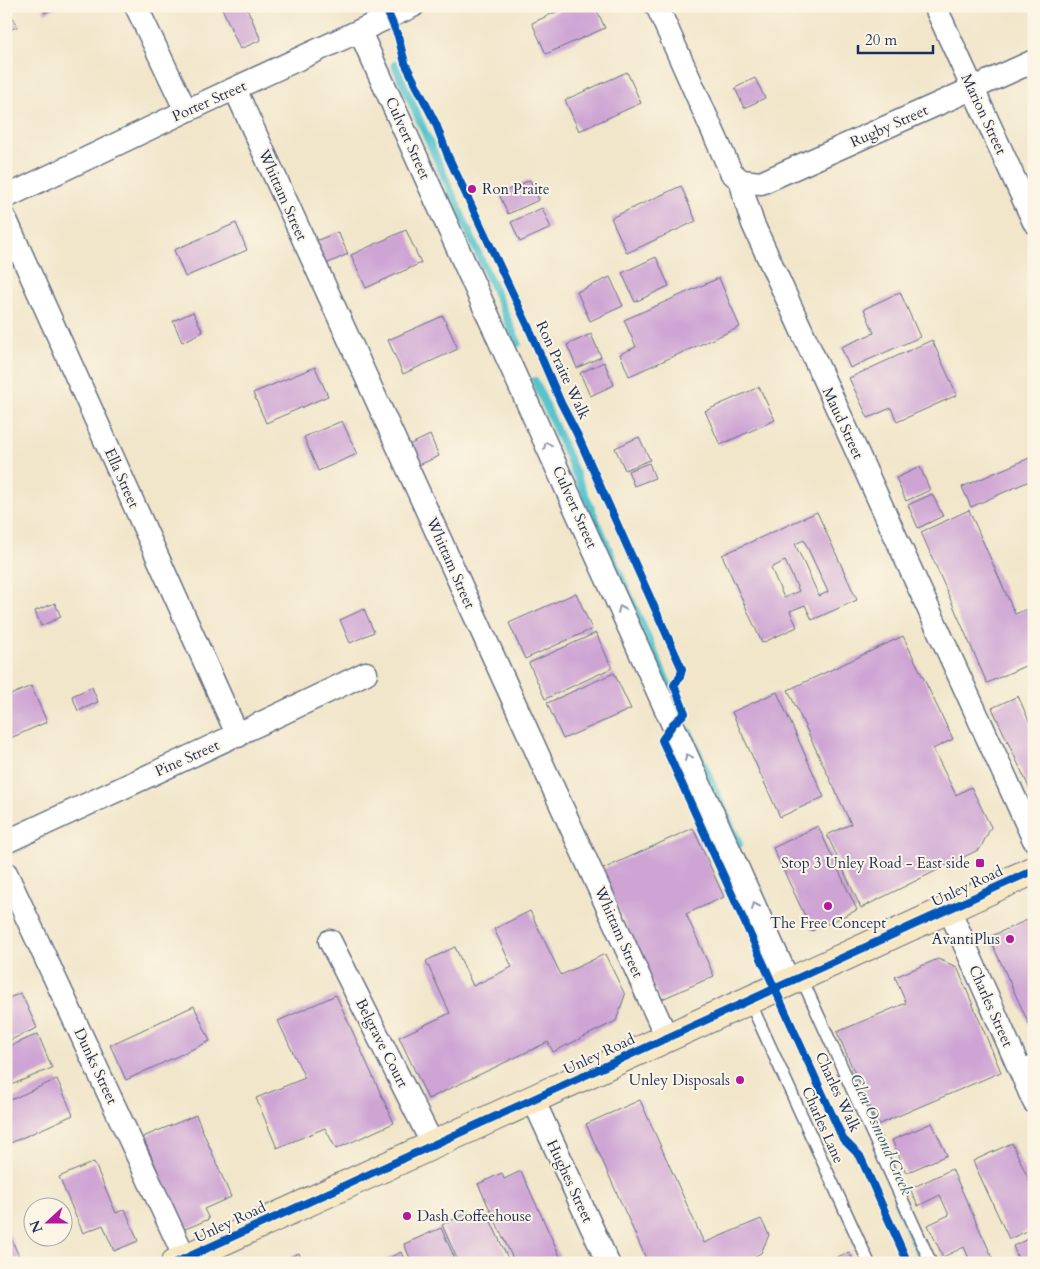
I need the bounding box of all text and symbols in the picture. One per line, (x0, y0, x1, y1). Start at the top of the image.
scale bar (858, 22, 932, 54)
text: 20 m (865, 30, 897, 50)
street label: Marion Street (957, 70, 1012, 158)
street label: Porter Street (169, 76, 250, 126)
street label: Culvert Street (381, 94, 435, 183)
street label: Rugby Street (847, 100, 931, 152)
street label: Whittam Street (254, 145, 312, 244)
place label: Ron Praite (482, 179, 550, 199)
marker: Ron Praite (466, 183, 478, 195)
street label: Ron Praite Walk (531, 317, 595, 423)
street label: Maud Street (818, 384, 868, 462)
one-way arrow (543, 441, 553, 450)
street label: Ella Street (100, 445, 144, 511)
street label: Culvert Street (548, 463, 602, 552)
street label: Whittam Street (422, 513, 480, 612)
one-way arrow (617, 605, 628, 614)
street label: Pine Street (152, 735, 223, 781)
one-way arrow (684, 753, 695, 762)
place label: Stop 3 Unley Road - East side (781, 853, 970, 873)
marker: Stop 3 Unley Road - East side (974, 857, 986, 869)
street label: Unley Road (928, 861, 1006, 911)
street label: Whittam Street (590, 882, 648, 981)
marker: The Free Concept (822, 900, 834, 912)
one-way arrow (750, 902, 761, 911)
place label: The Free Concept (770, 913, 886, 933)
place label: AvantiPlus (932, 929, 1000, 949)
marker: AvantiPlus (1004, 933, 1016, 945)
street label: Charles Street (964, 962, 1018, 1050)
street label: Belgrave Court (351, 995, 413, 1091)
street label: Dunks Street (70, 1025, 123, 1108)
street label: Unley Road (560, 1029, 638, 1079)
street label: Charles Walk (811, 1049, 865, 1135)
place label: Unley Disposals (629, 1070, 730, 1090)
water label: Glen Osmond Creek (845, 1070, 918, 1198)
marker: Unley Disposals (734, 1074, 746, 1086)
street label: Charles Lane (797, 1083, 849, 1167)
street label: Hughes Street (542, 1136, 598, 1226)
north arrow (22, 1196, 72, 1246)
street label: Unley Road (191, 1197, 269, 1247)
place label: Dash Coffeehouse (417, 1206, 532, 1226)
marker: Dash Coffeehouse (401, 1210, 413, 1222)
text: N (25, 1217, 47, 1236)

